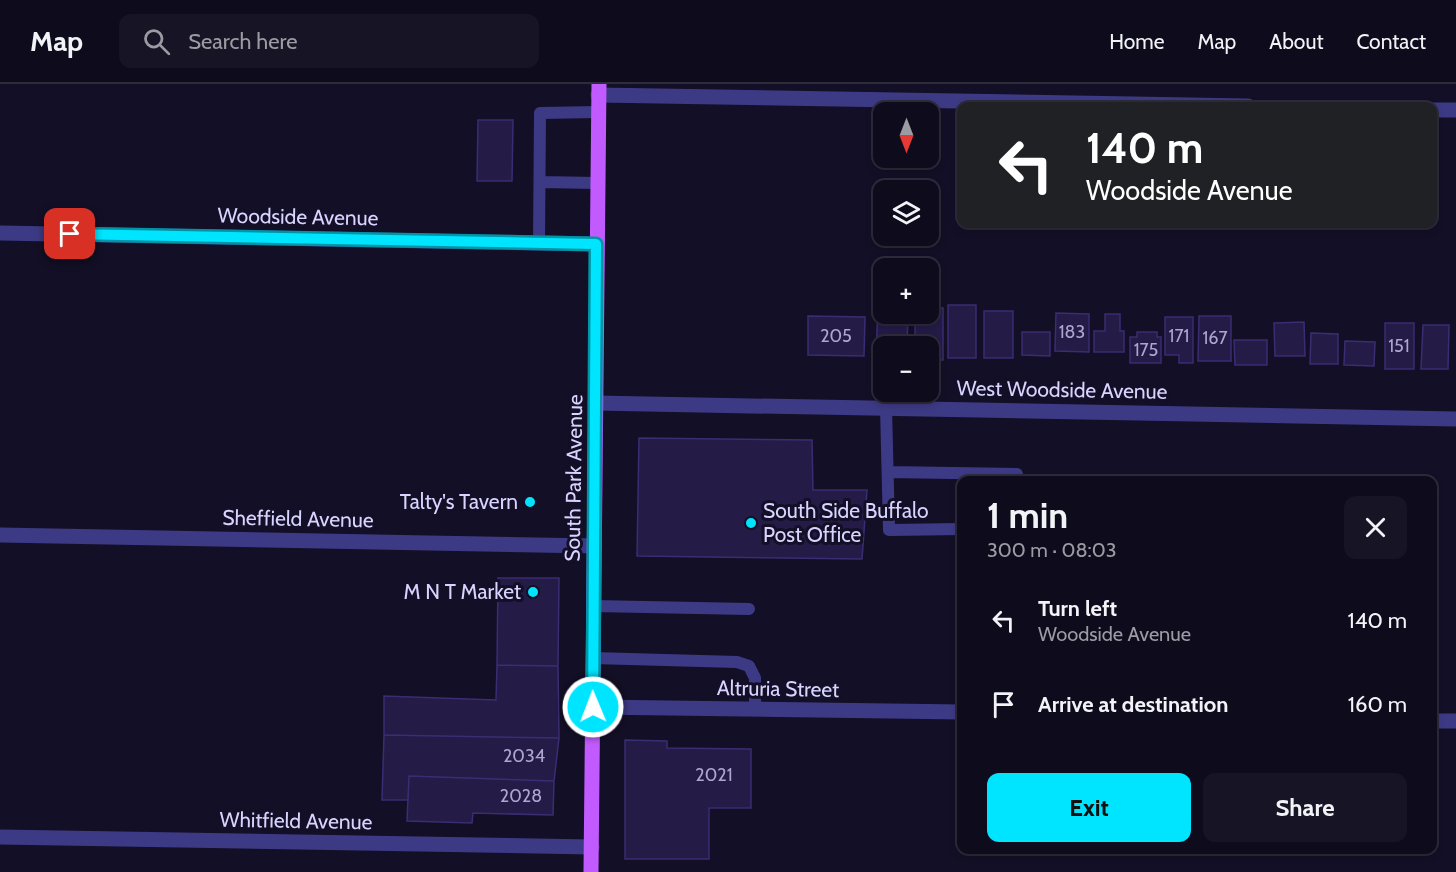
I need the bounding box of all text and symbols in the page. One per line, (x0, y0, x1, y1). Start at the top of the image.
search box (119, 14, 539, 68)
text: Map (30, 24, 83, 58)
icon: search (140, 25, 173, 58)
text: Search here (188, 28, 297, 55)
text: Home (1109, 29, 1165, 54)
text: Map (1198, 29, 1236, 54)
text: About (1269, 29, 1323, 54)
text: Contact (1356, 29, 1426, 54)
north arrow (873, 102, 939, 168)
map controls (873, 102, 939, 402)
text: 140 m (1086, 122, 1203, 174)
icon: left (987, 126, 1065, 204)
text: Woodside Avenue (1086, 174, 1293, 207)
button: layers (873, 180, 939, 246)
street label: Woodside Avenue (217, 203, 379, 230)
pin (44, 208, 95, 259)
icon: arrive (53, 217, 86, 250)
button: + (873, 258, 939, 324)
house number: 183 (1059, 321, 1085, 343)
house number: 205 (820, 325, 852, 347)
house number: 171 (1169, 325, 1189, 347)
house number: 167 (1202, 327, 1228, 349)
house number: 151 (1388, 335, 1410, 357)
button: − (873, 336, 939, 402)
house number: 175 (1134, 339, 1158, 361)
street label: West Woodside Avenue (956, 375, 1168, 404)
street label: South Park Avenue (560, 394, 587, 562)
place label: Talty's Tavern (400, 489, 518, 514)
text: 1 min (987, 493, 1068, 537)
marker: Talty's Tavern (523, 495, 537, 509)
button: close (1344, 496, 1407, 559)
place label: South Side Buffalo Post Office (763, 498, 928, 547)
street label: Sheffield Avenue (222, 505, 374, 532)
marker: South Side Buffalo Post Office (744, 516, 758, 530)
text: 300 m · 08:03 (987, 538, 1117, 562)
place label: M N T Market (403, 579, 521, 604)
marker: M N T Market (526, 585, 540, 599)
text: Turn left (1038, 595, 1117, 622)
icon: left (987, 604, 1020, 637)
text: 140 m (1348, 607, 1407, 634)
text: Woodside Avenue (1038, 622, 1191, 646)
position arrow (561, 675, 625, 739)
street label: Altruria Street (717, 675, 839, 702)
icon: arrive (987, 688, 1020, 721)
text: Arrive at destination (1038, 691, 1228, 718)
text: 160 m (1348, 691, 1407, 718)
house number: 2034 (503, 745, 545, 767)
house number: 2021 (695, 764, 733, 786)
button: Exit (987, 773, 1191, 842)
button: Share (1203, 773, 1407, 842)
house number: 2028 (500, 785, 542, 807)
street label: Whitfield Avenue (219, 807, 373, 834)

